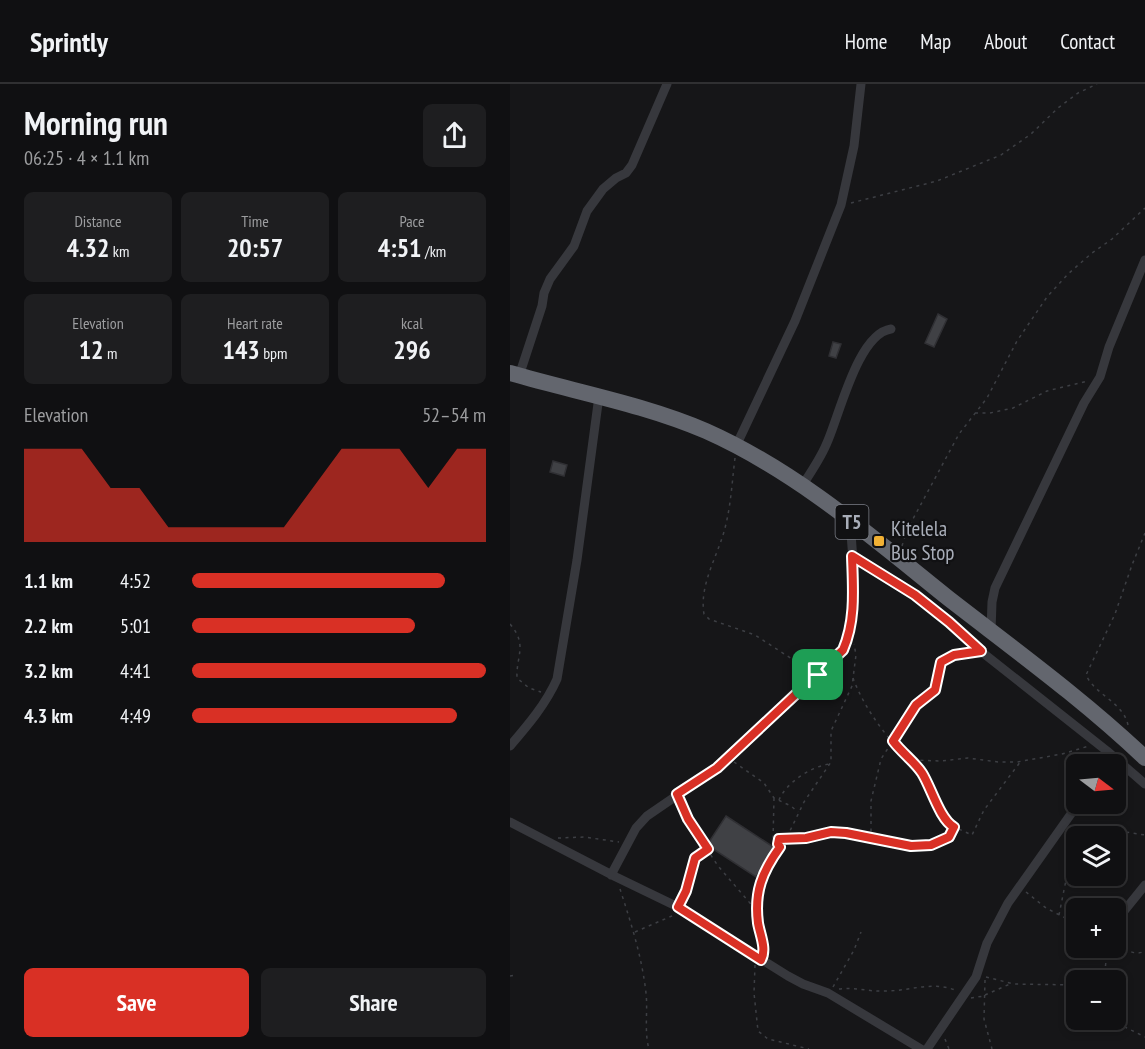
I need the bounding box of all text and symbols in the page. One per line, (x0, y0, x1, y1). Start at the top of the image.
text: Sprintly (30, 23, 108, 60)
text: Home (845, 28, 887, 55)
text: Map (920, 28, 951, 55)
text: About (984, 28, 1027, 55)
text: Contact (1060, 28, 1115, 55)
text: Morning run (24, 101, 168, 144)
button: share (423, 104, 486, 167)
text: 06:25 · 4 × 1.1 km (24, 145, 149, 171)
text: Distance (74, 211, 122, 231)
text: Time (241, 211, 269, 231)
text: Pace (399, 211, 425, 231)
text: 4.32 (67, 231, 109, 264)
text: 20:57 (227, 231, 283, 264)
text: 4:51 (378, 231, 422, 264)
text: km (109, 241, 129, 261)
text: /km (422, 241, 446, 261)
text: Elevation (72, 313, 124, 333)
text: Heart rate (227, 313, 283, 333)
text: kcal (401, 313, 423, 333)
text: 12 (79, 333, 104, 366)
text: 143 (222, 333, 260, 366)
text: 296 (393, 333, 431, 366)
text: m (104, 343, 117, 363)
text: bpm (260, 343, 288, 363)
text: Elevation (24, 402, 88, 428)
text: 52–54 m (422, 402, 486, 428)
road number: T5 (836, 505, 868, 539)
place label: Kitelela Bus Stop (891, 515, 954, 566)
marker: Kitelela Bus Stop (872, 534, 886, 548)
text: 1.1 km (24, 568, 73, 594)
text: 4:52 (120, 568, 151, 594)
text: 2.2 km (24, 613, 73, 639)
text: 5:01 (120, 613, 151, 639)
pin (792, 649, 843, 700)
text: 3.2 km (24, 658, 73, 684)
text: 4:41 (120, 658, 151, 684)
icon: arrive (801, 658, 834, 691)
text: 4.3 km (24, 703, 73, 729)
text: 4:49 (120, 703, 151, 729)
north arrow (1066, 754, 1126, 814)
map controls (1066, 754, 1126, 1030)
button: layers (1066, 826, 1126, 886)
button: + (1066, 898, 1126, 958)
button: Save (24, 968, 249, 1037)
button: Share (261, 968, 486, 1037)
button: − (1066, 970, 1126, 1030)

